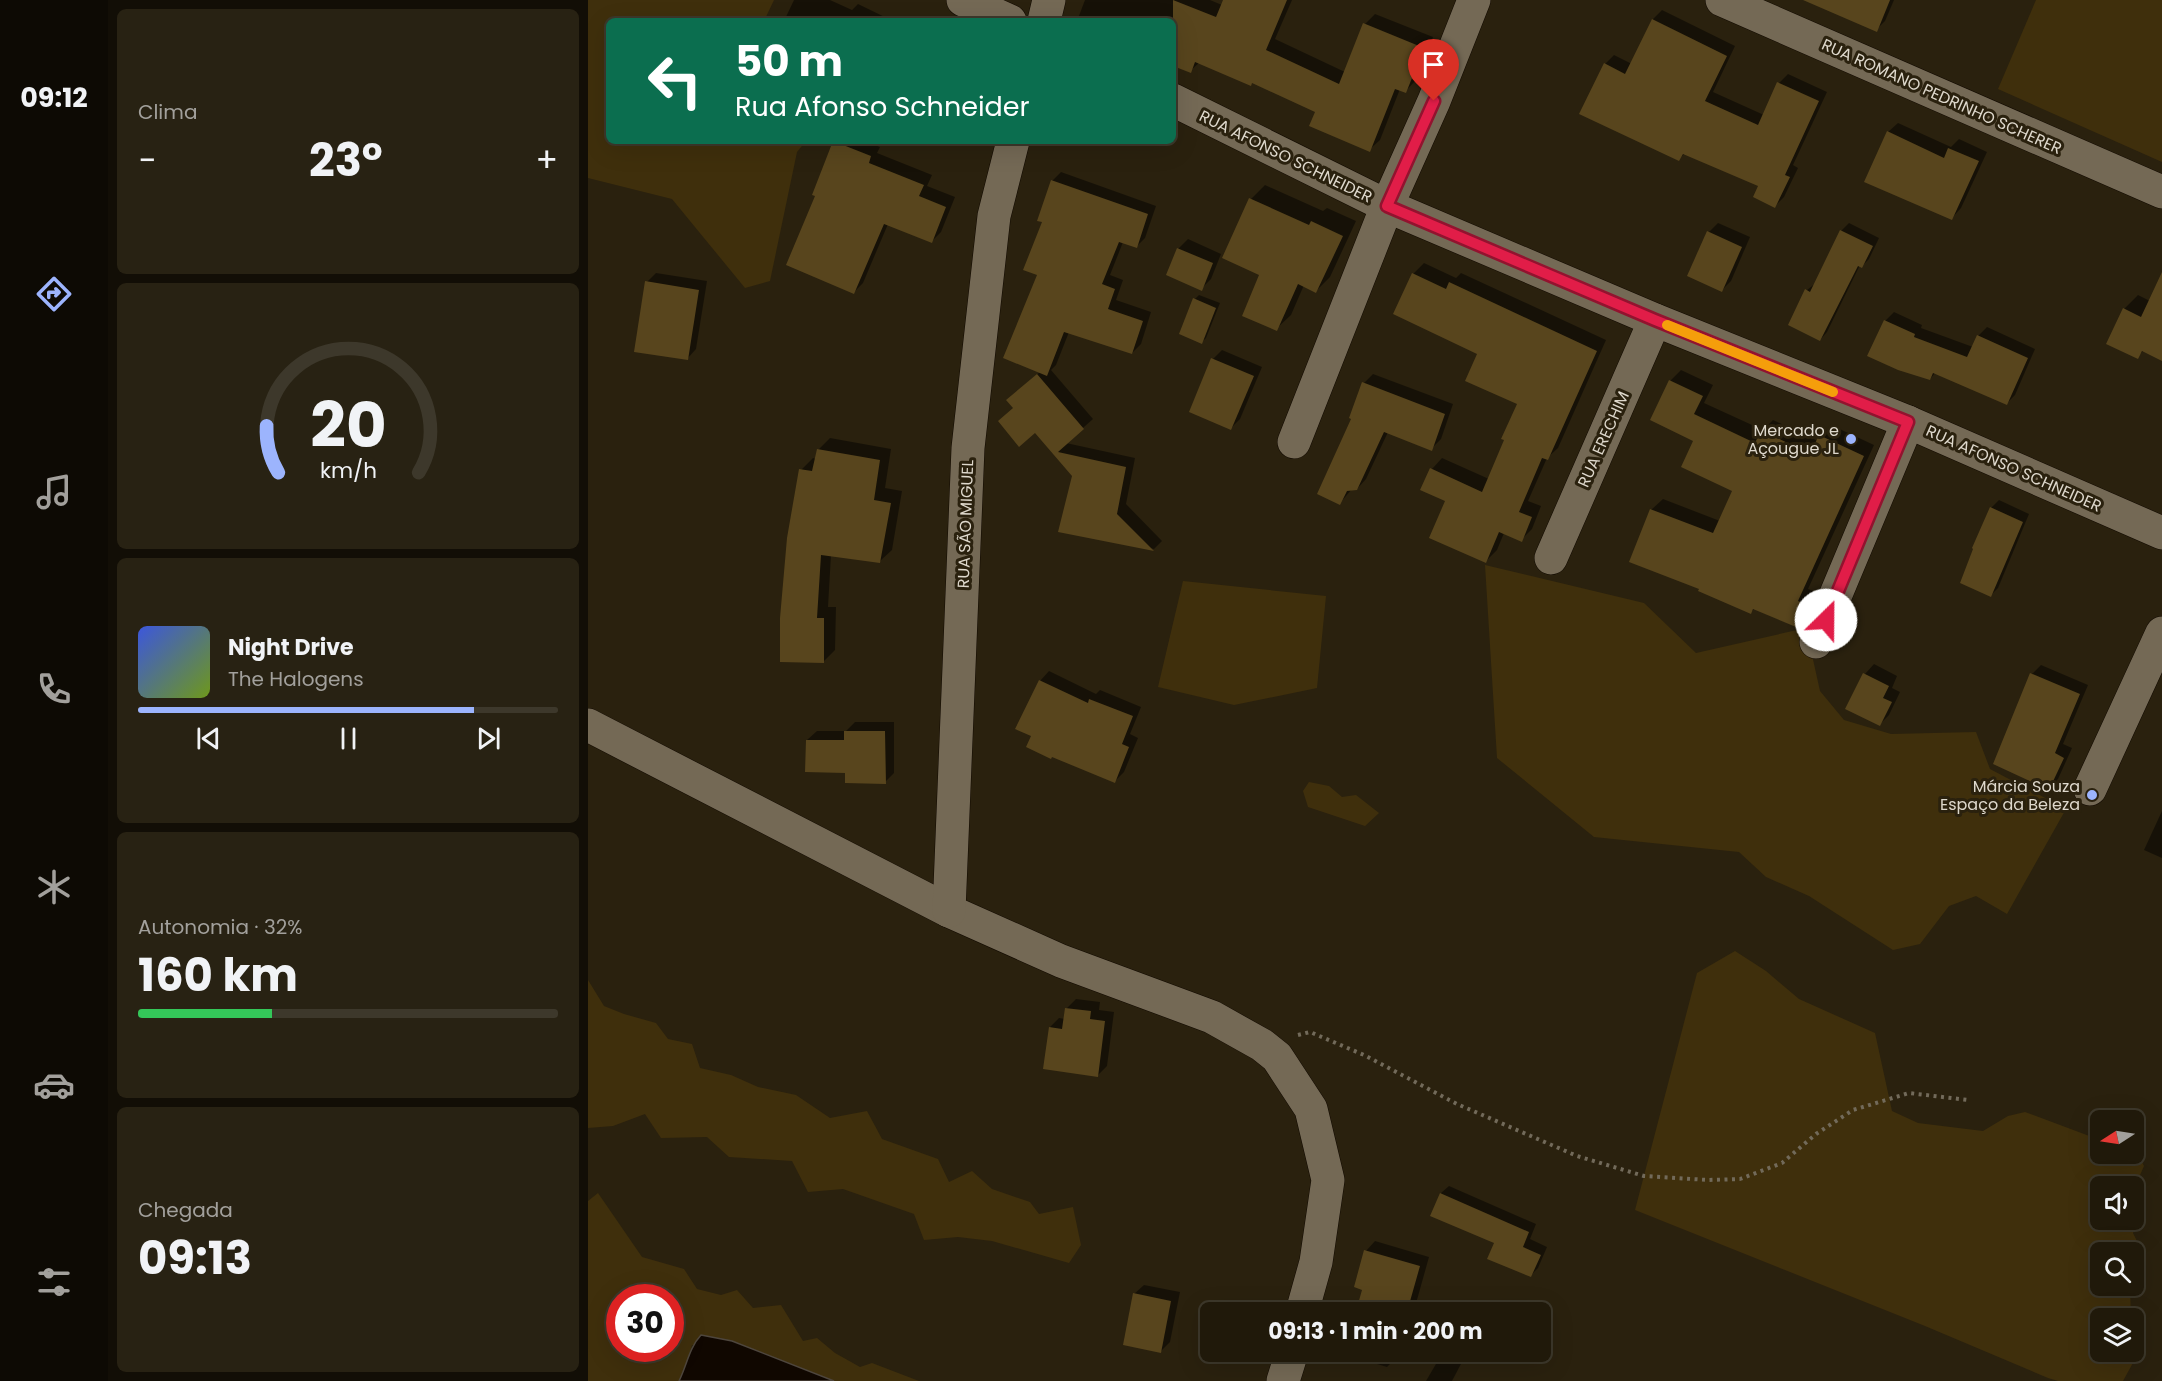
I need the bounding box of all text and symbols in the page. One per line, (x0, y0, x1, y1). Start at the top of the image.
text: 50 m (735, 32, 843, 91)
street label: RUA ROMANO PEDRINHO SCHERER (1818, 33, 2066, 160)
pin (1408, 39, 1459, 101)
icon: left (636, 42, 714, 120)
icon: arrive (1417, 48, 1450, 81)
text: 09:12 (20, 79, 88, 116)
text: Rua Afonso Schneider (735, 88, 1030, 125)
text: Clima (138, 98, 197, 126)
street label: RUA AFONSO SCHNEIDER (1195, 104, 1376, 208)
text: 23° (309, 129, 383, 192)
text: − (138, 137, 156, 184)
text: + (535, 137, 558, 184)
icon: directions (33, 273, 75, 315)
text: 20 (310, 381, 386, 469)
street label: RUA ERECHIM (1572, 388, 1635, 491)
place label: Mercado e Açougue JL (1747, 419, 1839, 460)
street label: RUA AFONSO SCHNEIDER (1922, 419, 2105, 518)
marker: Mercado e Açougue JL (1844, 432, 1858, 446)
text: km/h (319, 456, 377, 487)
street label: RUA SÃO MIGUEL (952, 459, 979, 589)
icon: music (33, 471, 75, 513)
position arrow (1794, 588, 1858, 652)
text: Night Drive (228, 632, 354, 663)
text: The Halogens (228, 665, 364, 693)
icon: phone (33, 668, 75, 710)
icon: previous (192, 722, 225, 755)
icon: pause (332, 722, 365, 755)
icon: next (472, 722, 505, 755)
place label: Márcia Souza Espaço da Beleza (1940, 775, 2080, 816)
marker: Márcia Souza Espaço da Beleza (2085, 788, 2099, 802)
icon: climate (33, 866, 75, 908)
text: Autonomia · 32% (138, 913, 302, 941)
text: 160 km (138, 944, 298, 1007)
icon: car (33, 1064, 75, 1106)
north arrow (2090, 1110, 2144, 1164)
map controls (2090, 1110, 2144, 1362)
button: sound (2090, 1176, 2144, 1230)
text: Chegada (138, 1196, 233, 1224)
text: 09:13 (138, 1227, 252, 1290)
button: search (2090, 1242, 2144, 1296)
icon: filters (33, 1261, 75, 1303)
speed limit sign: 30 (606, 1284, 684, 1362)
button: layers (2090, 1308, 2144, 1362)
text: 09:13 · 1 min · 200 m (1268, 1316, 1483, 1347)

